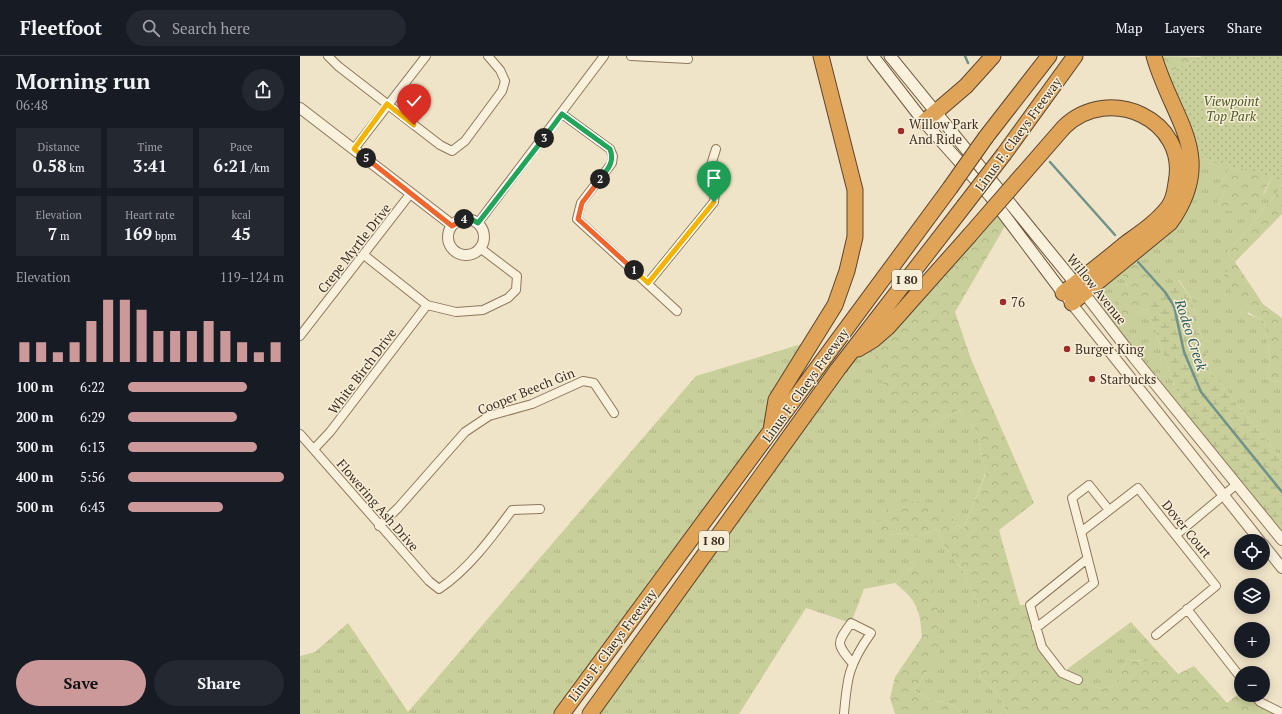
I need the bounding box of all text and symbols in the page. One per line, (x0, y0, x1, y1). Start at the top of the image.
search box (126, 10, 406, 46)
text: Fleetfoot (20, 15, 102, 40)
icon: search (140, 17, 162, 39)
text: Search here (172, 18, 250, 38)
text: Map (1116, 18, 1143, 37)
text: Layers (1165, 18, 1205, 37)
text: Share (1227, 18, 1262, 37)
text: Morning run (16, 66, 150, 95)
button: share (242, 69, 284, 111)
street label: Linus F. Claeys Freeway (971, 73, 1066, 195)
pin (397, 84, 431, 125)
icon: check (403, 90, 425, 112)
park label: Viewpoint Top Park (1203, 92, 1260, 125)
text: 06:48 (16, 96, 48, 114)
place label: Willow Park And Ride (909, 115, 979, 148)
marker: Willow Park And Ride (896, 126, 906, 136)
pin: 3 (534, 128, 554, 148)
text: 3 (541, 131, 547, 145)
text: Distance (37, 140, 80, 154)
text: Time (137, 140, 163, 154)
text: Pace (230, 140, 253, 154)
pin: 5 (356, 148, 376, 168)
text: 5 (363, 151, 369, 165)
text: 0.58 (33, 154, 67, 177)
text: 3:41 (133, 154, 167, 177)
text: 6:21 (213, 154, 248, 177)
text: km (67, 161, 85, 175)
text: /km (248, 161, 269, 175)
pin (697, 161, 731, 202)
icon: arrive (703, 167, 725, 189)
pin: 2 (590, 169, 610, 189)
text: 2 (597, 172, 603, 186)
street label: Crepe Myrtle Drive (313, 199, 395, 297)
text: Elevation (36, 208, 82, 222)
text: Heart rate (125, 208, 175, 222)
text: kcal (232, 208, 251, 222)
pin: 4 (454, 209, 474, 229)
text: 4 (461, 212, 467, 226)
text: 7 (48, 222, 57, 245)
text: 169 (123, 222, 152, 245)
text: 45 (232, 222, 251, 245)
text: m (57, 229, 70, 243)
text: bpm (152, 229, 177, 243)
street label: Willow Avenue (1063, 250, 1131, 328)
pin: 1 (624, 260, 644, 280)
text: 1 (631, 263, 637, 277)
text: Elevation (16, 268, 71, 286)
text: 119–124 m (220, 268, 284, 286)
road number: I 80 (892, 270, 922, 290)
place label: 76 (1011, 293, 1025, 311)
water label: Rodeo Creek (1171, 296, 1212, 373)
marker: 76 (998, 297, 1008, 307)
street label: White Birch Drive (324, 324, 400, 418)
street label: Linus F. Claeys Freeway (758, 324, 853, 446)
place label: Burger King (1075, 340, 1144, 358)
marker: Burger King (1062, 344, 1072, 354)
street label: Cooper Beech Gin (475, 363, 577, 419)
place label: Starbucks (1100, 370, 1156, 388)
marker: Starbucks (1087, 374, 1097, 384)
text: 100 m (16, 378, 54, 396)
text: 6:22 (80, 378, 105, 396)
text: 200 m (16, 408, 54, 426)
text: 6:29 (80, 408, 105, 426)
text: 300 m (16, 438, 54, 456)
text: 6:13 (80, 438, 105, 456)
street label: Flowering Ash Drive (333, 455, 423, 555)
text: 400 m (16, 468, 54, 486)
text: 5:56 (80, 468, 105, 486)
street label: Dover Court (1158, 496, 1216, 562)
text: 500 m (16, 498, 54, 516)
text: 6:43 (80, 498, 105, 516)
road number: I 80 (699, 531, 729, 551)
map controls (1234, 534, 1270, 702)
button: locate (1234, 534, 1270, 570)
button: layers (1234, 578, 1270, 614)
street label: Linus F. Claeys Freeway (564, 585, 661, 705)
button: + (1234, 622, 1270, 658)
button: Save (16, 660, 146, 706)
button: Share (154, 660, 284, 706)
button: − (1234, 666, 1270, 702)

